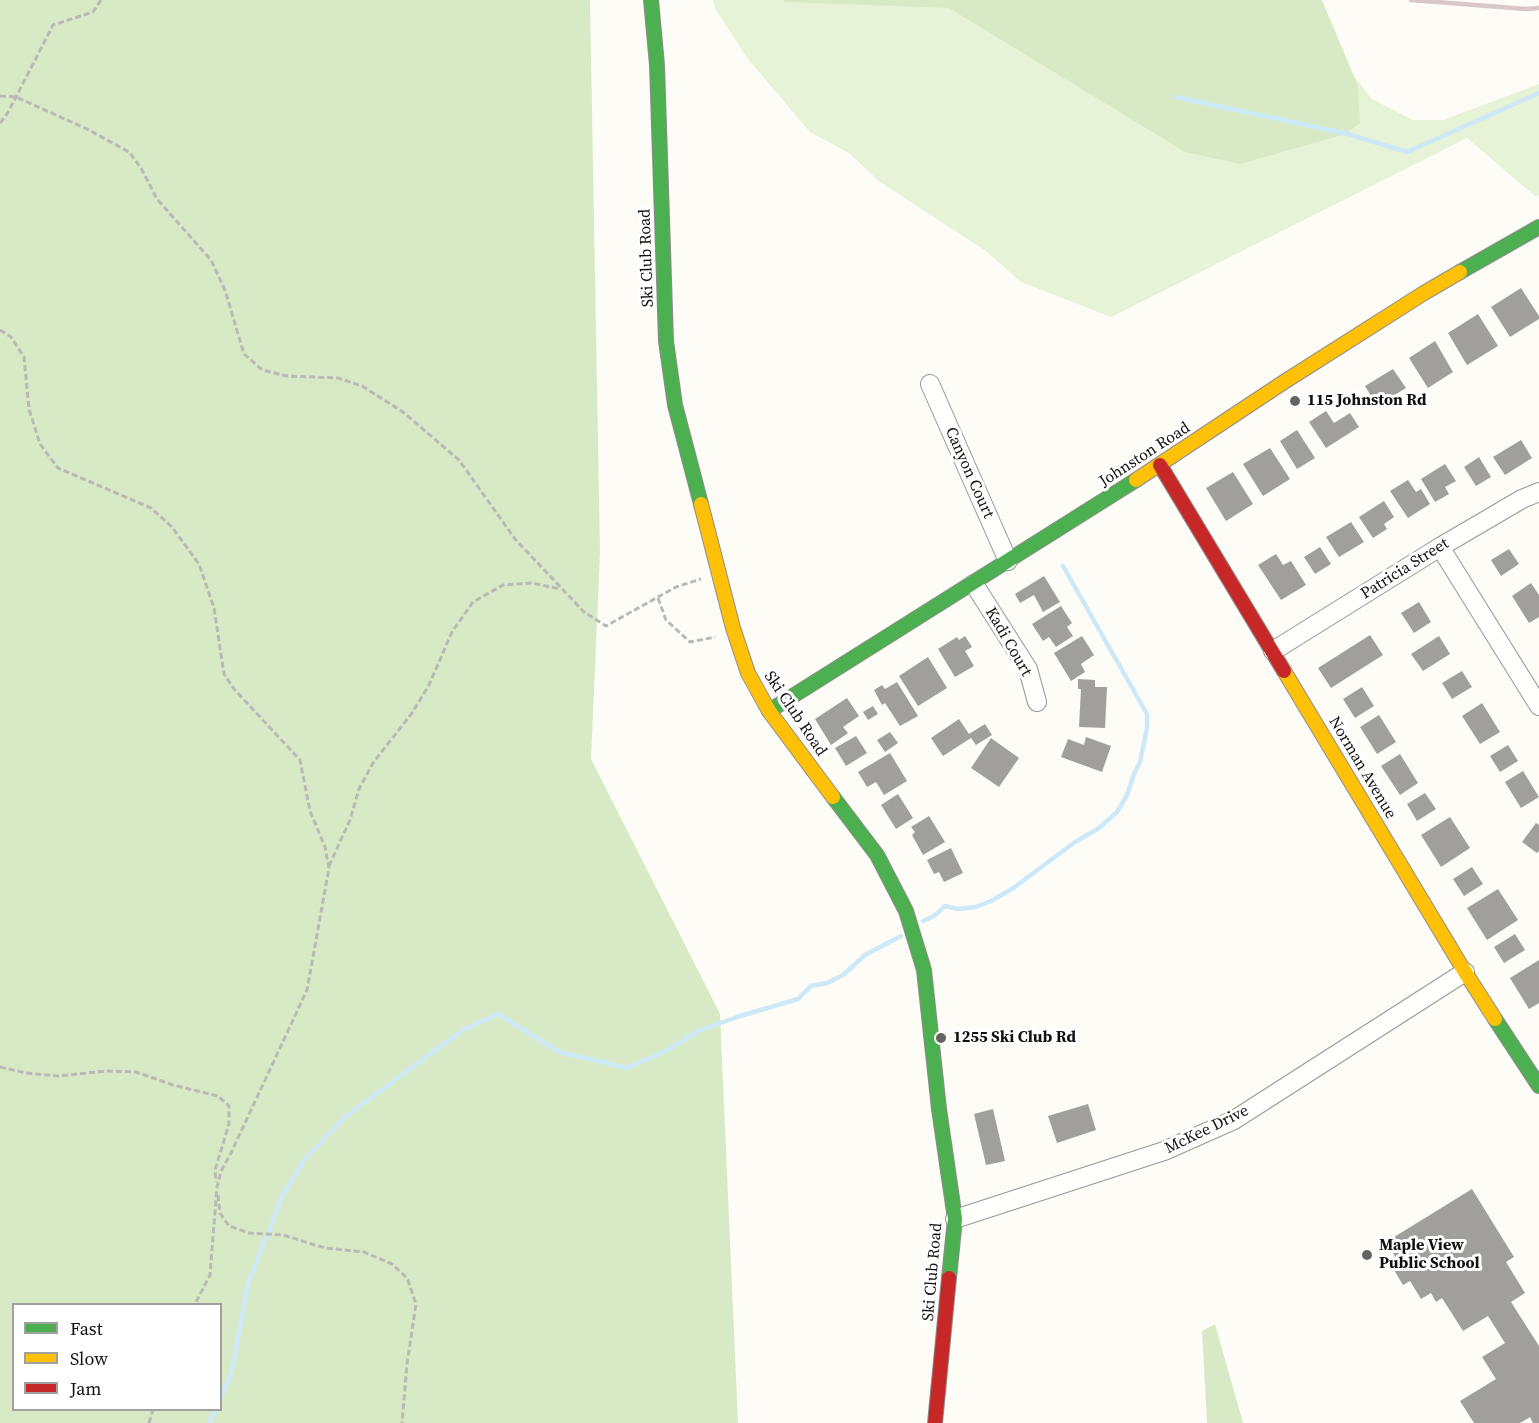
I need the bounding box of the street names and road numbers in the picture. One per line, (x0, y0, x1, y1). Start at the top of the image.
street label: Ski Club Road (636, 208, 658, 308)
street label: Johnston Road (1096, 419, 1194, 491)
street label: Canyon Court (940, 424, 998, 522)
street label: Patricia Street (1357, 534, 1453, 604)
street label: Kadi Court (981, 604, 1035, 680)
street label: Ski Club Road (759, 668, 831, 760)
street label: Norman Avenue (1324, 714, 1400, 822)
street label: McKee Drive (1162, 1101, 1252, 1159)
street label: Ski Club Road (919, 1222, 947, 1322)

